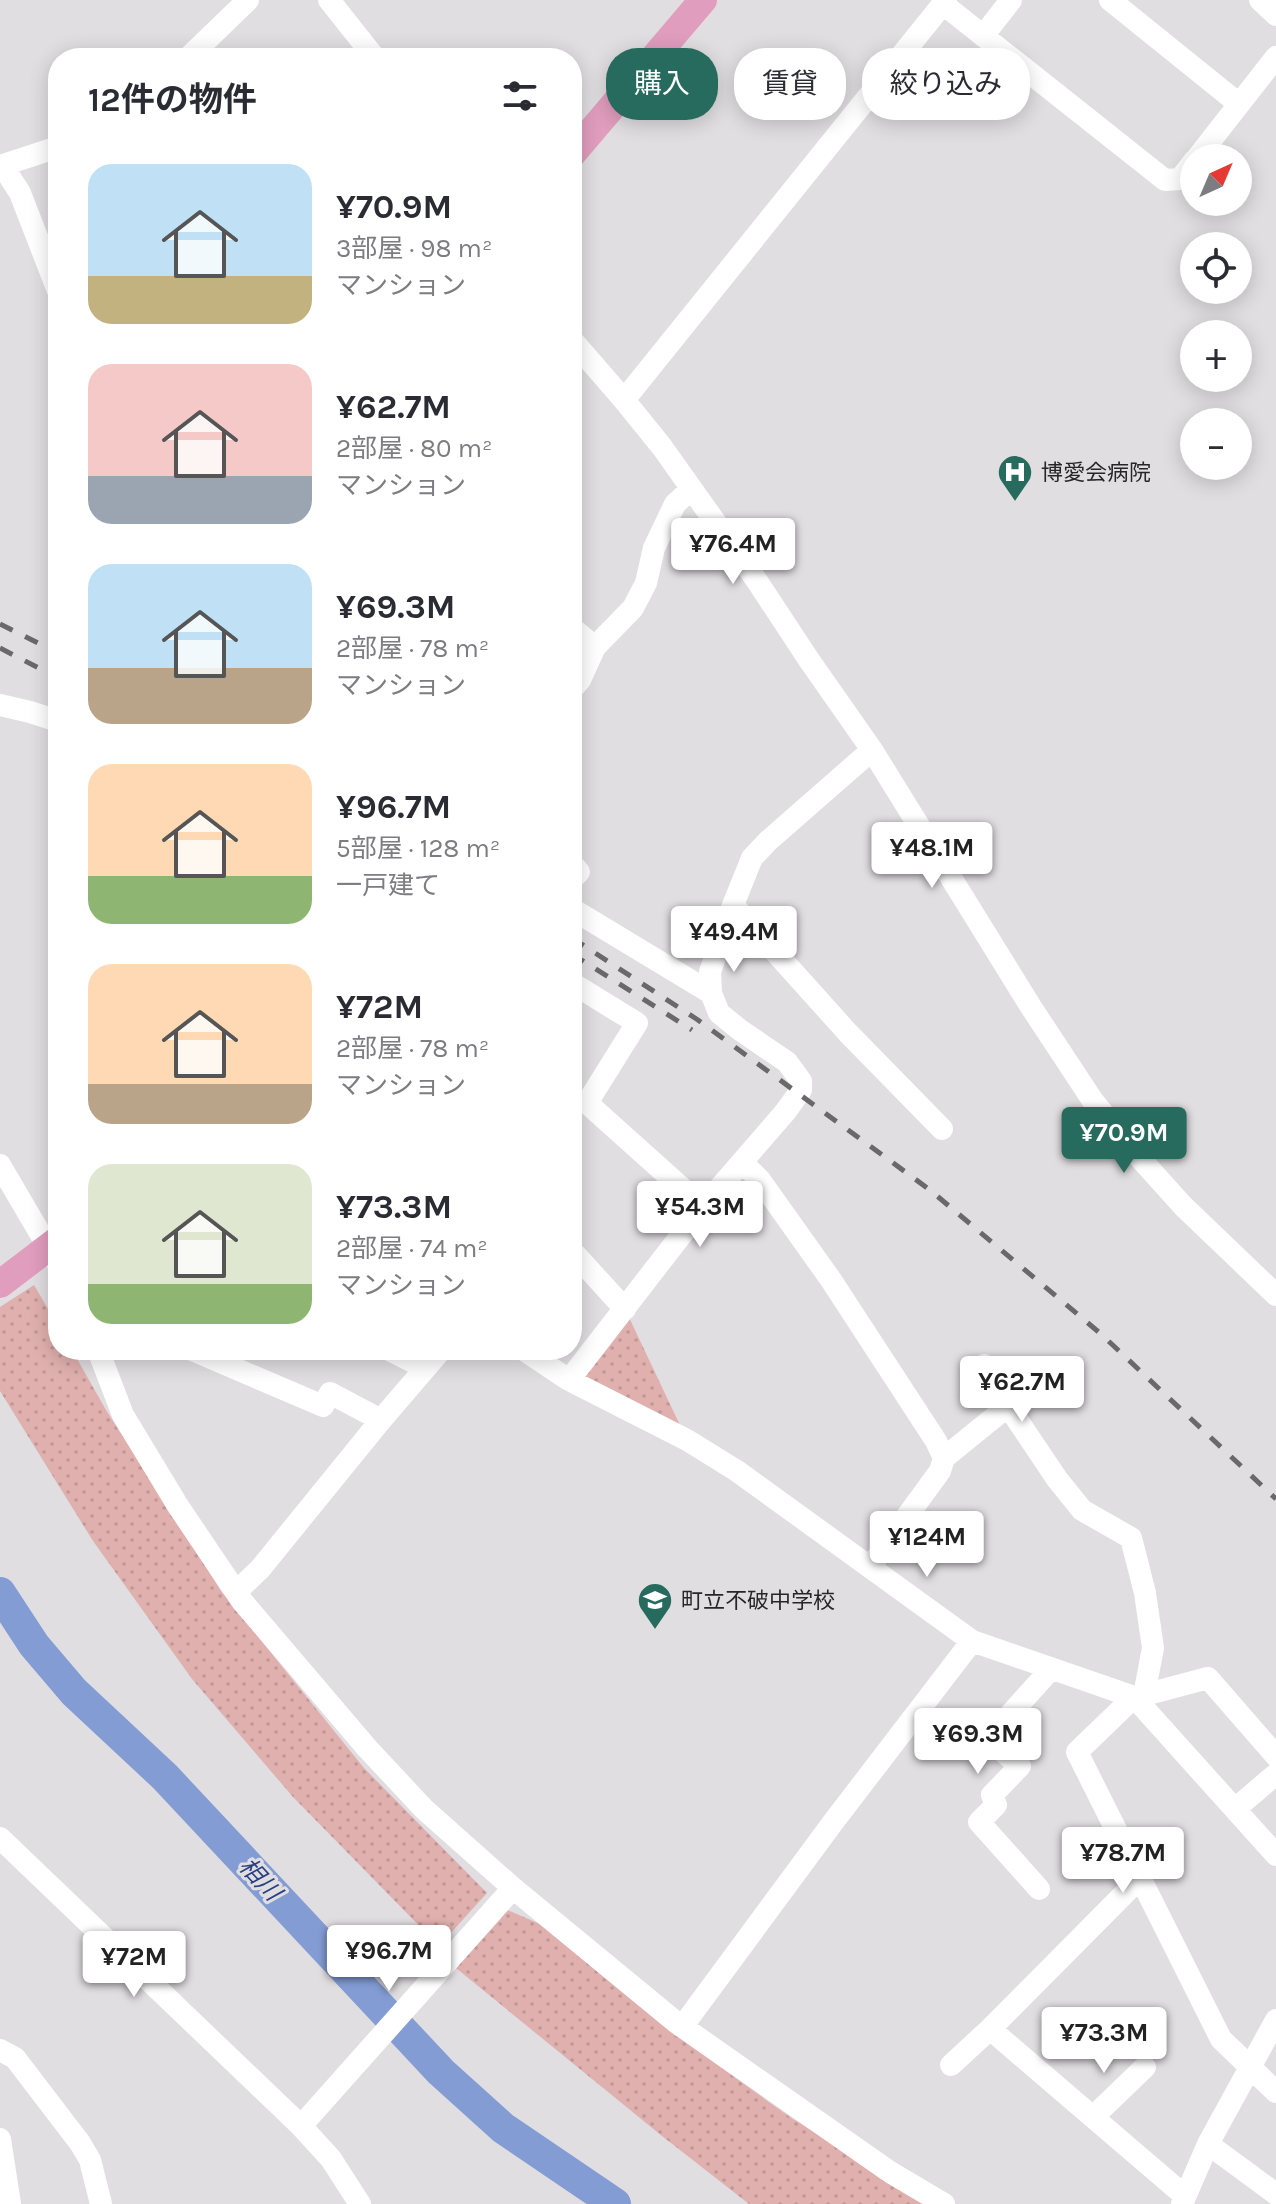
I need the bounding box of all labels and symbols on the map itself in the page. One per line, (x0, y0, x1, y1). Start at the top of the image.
north arrow (1180, 144, 1252, 216)
hospital icon: 博愛会病院 (996, 453, 1034, 503)
place label: 博愛会病院 (1041, 460, 1151, 486)
pin: ¥76.4M (668, 518, 798, 586)
pin: ¥48.1M (867, 822, 997, 890)
pin: ¥49.4M (669, 906, 799, 974)
pin: ¥70.9M (1059, 1107, 1189, 1175)
pin: ¥54.3M (635, 1181, 765, 1249)
pin: ¥62.7M (957, 1356, 1087, 1424)
pin: ¥124M (871, 1511, 983, 1579)
school or university icon: 町立不破中学校 (636, 1581, 674, 1631)
place label: 町立不破中学校 (681, 1588, 835, 1614)
pin: ¥69.3M (913, 1708, 1043, 1776)
pin: ¥78.7M (1058, 1827, 1188, 1895)
water label: 相川 (233, 1852, 289, 1908)
pin: ¥96.7M (324, 1925, 454, 1993)
pin: ¥72M (87, 1931, 181, 1999)
pin: ¥73.3M (1039, 2007, 1169, 2075)

